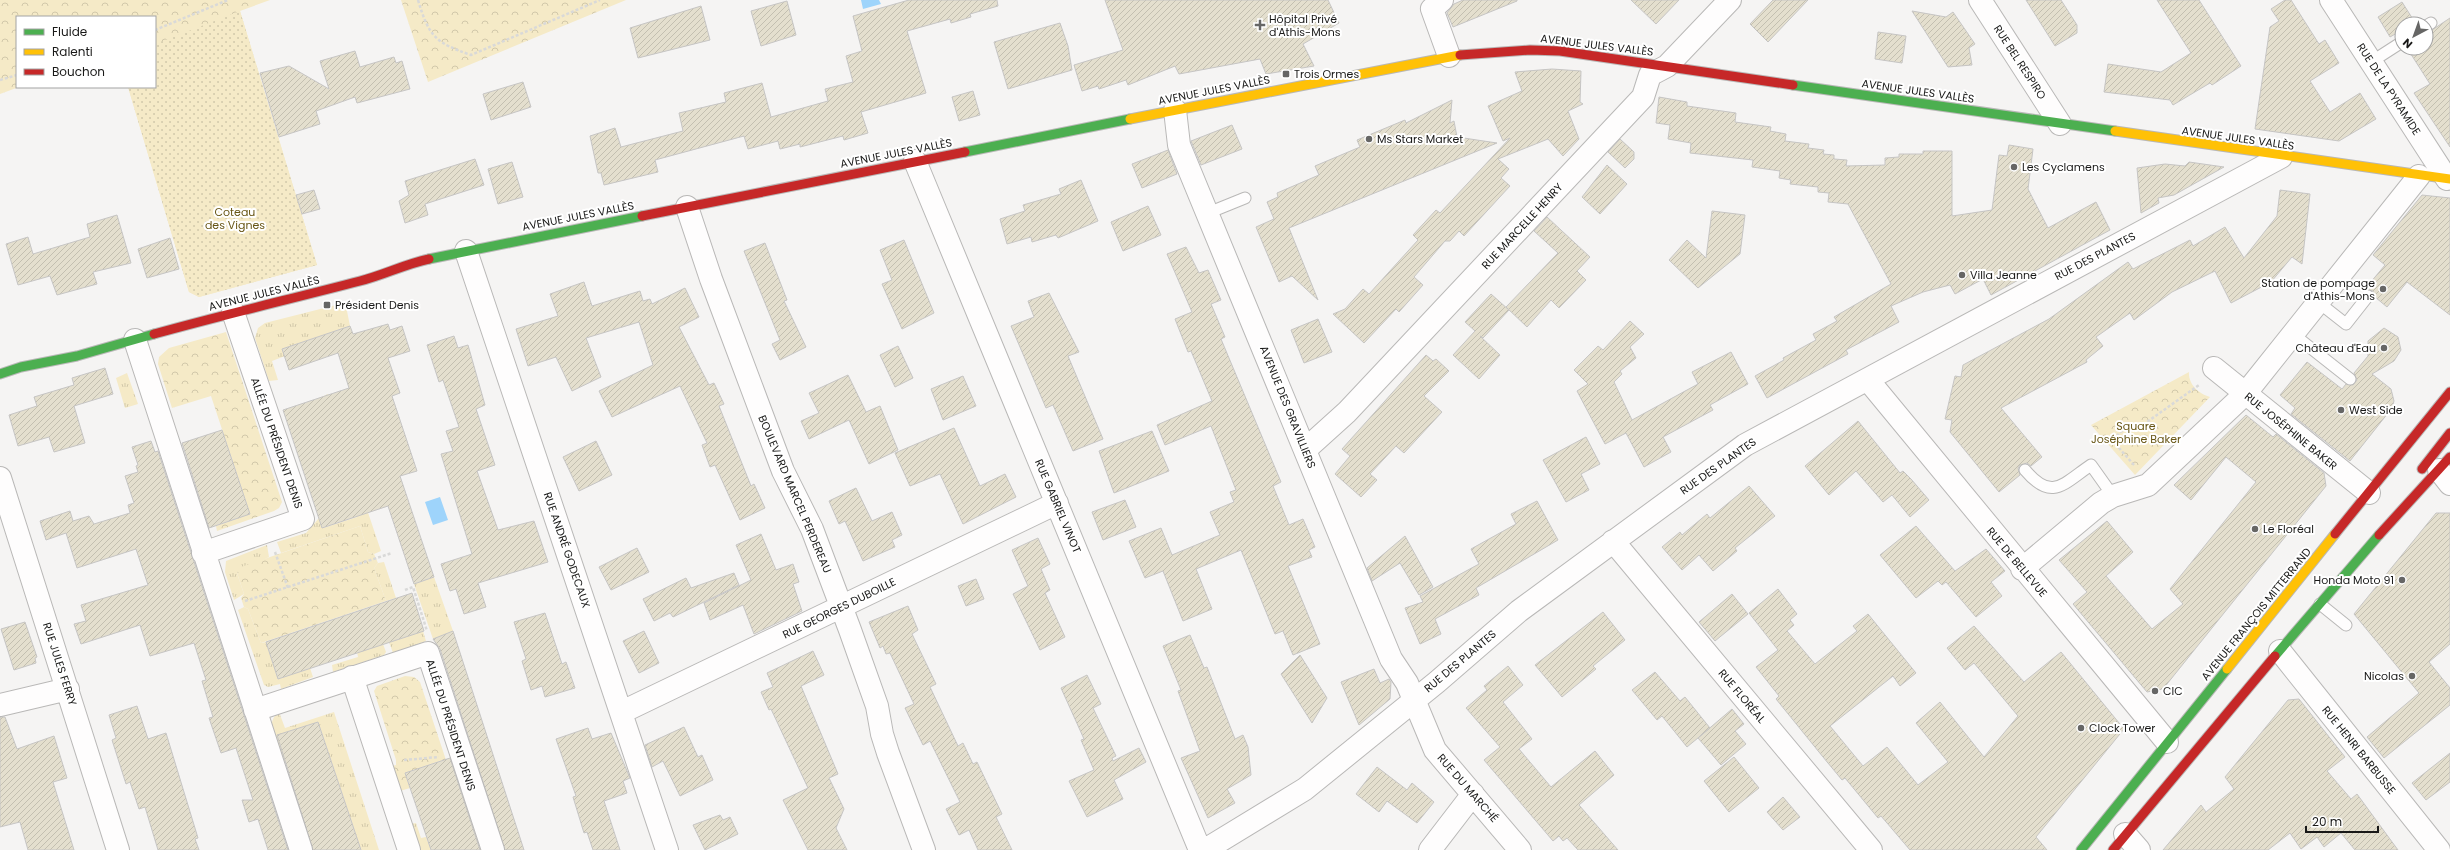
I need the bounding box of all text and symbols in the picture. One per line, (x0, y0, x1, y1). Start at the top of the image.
place label: Hôpital Privé d'Athis-Mons (1269, 11, 1341, 40)
legend (16, 16, 156, 88)
north arrow (2394, 16, 2434, 56)
marker: Hôpital Privé d'Athis-Mons (1254, 19, 1266, 31)
street label: RUE BEL RESPIRO (1990, 22, 2050, 103)
text: Fluide (52, 23, 87, 40)
street label: AVENUE JULES VALLÈS (1540, 30, 1654, 60)
text: N (2399, 35, 2416, 52)
street label: RUE DE LA PYRAMIDE (2353, 40, 2425, 138)
text: Ralenti (52, 43, 93, 60)
text: Bouchon (52, 63, 105, 80)
place label: Trois Ormes (1294, 66, 1359, 82)
marker: Trois Ormes (1281, 69, 1291, 79)
street label: AVENUE JULES VALLÈS (1157, 71, 1271, 109)
street label: AVENUE JULES VALLÈS (1861, 75, 1975, 107)
street label: AVENUE JULES VALLÈS (2181, 122, 2295, 154)
place label: Ms Stars Market (1377, 131, 1463, 147)
street label: AVENUE JULES VALLÈS (839, 134, 953, 172)
marker: Ms Stars Market (1364, 134, 1374, 144)
place label: Les Cyclamens (2022, 159, 2105, 175)
marker: Les Cyclamens (2009, 162, 2019, 172)
street label: RUE MARCELLE HENRY (1478, 179, 1567, 273)
street label: AVENUE JULES VALLÈS (521, 197, 635, 235)
park label: Coteau des Vignes (205, 204, 265, 233)
street label: RUE DES PLANTES (2052, 228, 2138, 284)
place label: Villa Jeanne (1970, 267, 2037, 283)
marker: Villa Jeanne (1957, 270, 1967, 280)
street label: AVENUE JULES VALLÈS (207, 271, 321, 315)
place label: Station de pompage d'Athis-Mons (2261, 275, 2375, 304)
marker: Station de pompage d'Athis-Mons (2378, 284, 2388, 294)
place label: Président Denis (335, 297, 419, 313)
marker: Président Denis (322, 300, 332, 310)
place label: Château d'Eau (2295, 340, 2376, 356)
street label: AVENUE DES GRAVILLIERS (1256, 343, 1320, 471)
marker: Château d'Eau (2379, 343, 2389, 353)
street label: ALLÉE DU PRÉSIDENT DENIS (247, 375, 307, 511)
street label: RUE JOSÉPHINE BAKER (2241, 388, 2341, 474)
place label: West Side (2349, 402, 2403, 418)
marker: West Side (2336, 405, 2346, 415)
street label: BOULEVARD MARCEL PERDEREAU (754, 413, 836, 575)
park label: Square Joséphine Baker (2091, 418, 2181, 447)
street label: RUE DES PLANTES (1677, 434, 1759, 498)
street label: RUE GABRIEL VINOT (1031, 457, 1085, 555)
street label: RUE ANDRÉ GODECAUX (540, 490, 594, 610)
place label: Le Floréal (2263, 521, 2314, 537)
street label: RUE DE BELLEVUE (1983, 523, 2051, 601)
marker: Le Floréal (2250, 524, 2260, 534)
street label: AVENUE FRANÇOIS MITTERRAND (2197, 544, 2315, 684)
place label: Honda Moto 91 (2314, 572, 2394, 588)
street label: RUE GEORGES DUBOILLE (780, 574, 898, 642)
marker: Honda Moto 91 (2397, 575, 2407, 585)
street label: RUE JULES FERRY (39, 620, 81, 708)
street label: RUE DES PLANTES (1420, 626, 1500, 696)
street label: ALLÉE DU PRÉSIDENT DENIS (422, 657, 480, 793)
street label: RUE FLORÉAL (1715, 666, 1770, 727)
place label: Nicolas (2364, 668, 2404, 684)
marker: Nicolas (2407, 671, 2417, 681)
place label: CIC (2163, 683, 2183, 699)
marker: CIC (2150, 686, 2160, 696)
street label: RUE HENRI BARBUSSE (2318, 702, 2400, 798)
place label: Clock Tower (2089, 720, 2155, 736)
marker: Clock Tower (2076, 723, 2086, 733)
street label: RUE DU MARCHÉ (1434, 750, 1502, 826)
scale bar (2306, 808, 2378, 834)
text: 20 m (2312, 813, 2342, 830)

